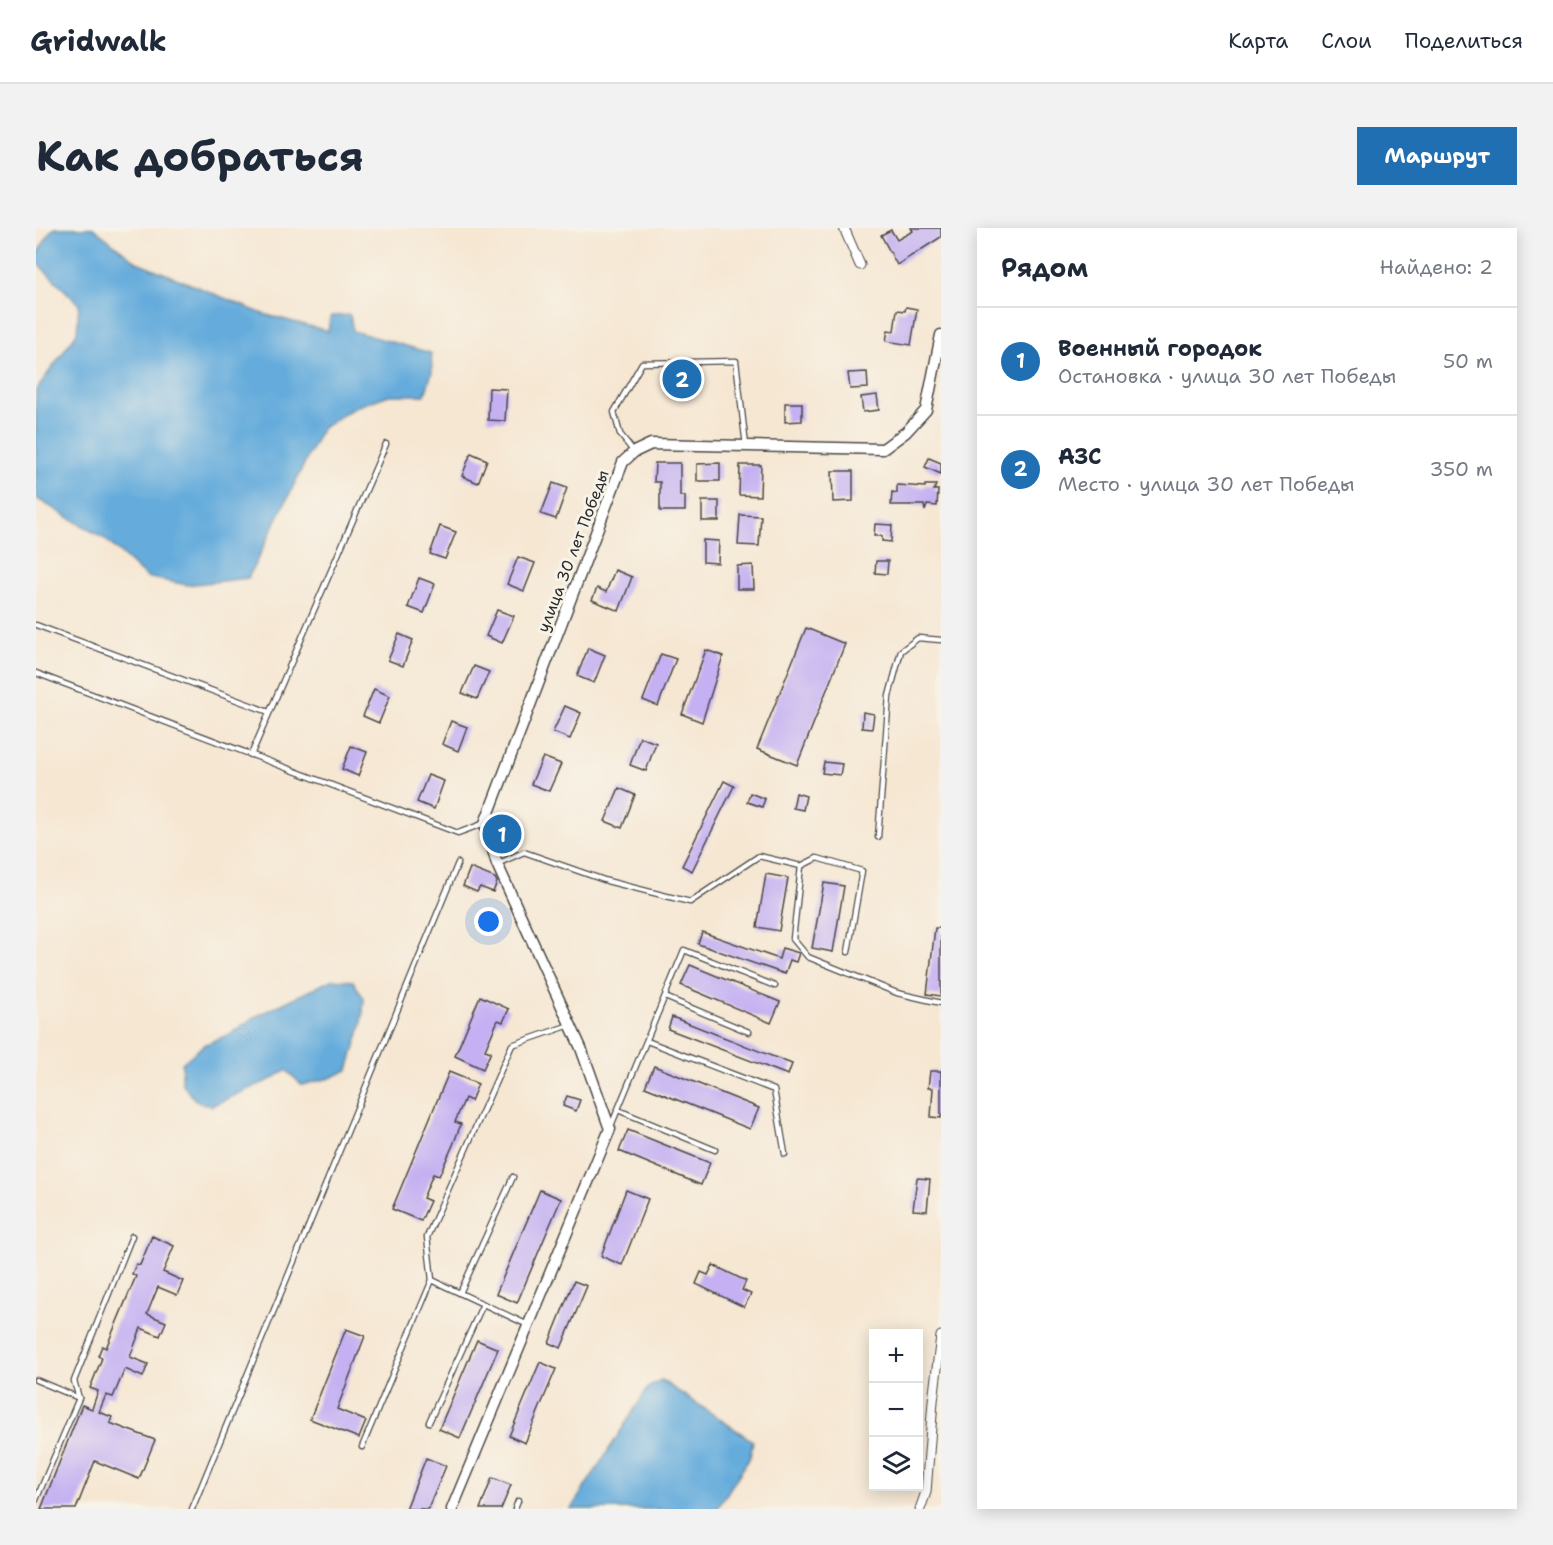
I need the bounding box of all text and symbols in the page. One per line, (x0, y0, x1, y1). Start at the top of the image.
text: Gridwalk (30, 22, 167, 60)
text: Карта (1228, 27, 1288, 55)
text: Слои (1321, 27, 1372, 55)
text: Поделиться (1405, 27, 1523, 55)
button: Маршрут (1357, 127, 1517, 185)
text: Как добраться (36, 128, 364, 184)
text: Рядом (1001, 250, 1088, 285)
text: Найдено: 2 (1380, 254, 1493, 280)
text: Военный городок (1058, 334, 1262, 363)
text: 1 (1016, 348, 1025, 374)
text: 50 m (1443, 348, 1493, 374)
pin: 2 (662, 356, 702, 402)
text: Остановка · улица 30 лет Победы (1058, 363, 1396, 389)
text: АЗС (1058, 442, 1102, 471)
text: 2 (1014, 456, 1028, 482)
text: 350 m (1429, 456, 1493, 482)
street label: улица 30 лет Победы (532, 467, 614, 635)
text: Место · улица 30 лет Победы (1058, 471, 1355, 497)
pin: 1 (482, 812, 522, 856)
your location (474, 907, 503, 936)
map controls (869, 1329, 923, 1491)
button: + (869, 1329, 923, 1383)
button: − (869, 1383, 923, 1437)
button: layers (869, 1437, 923, 1491)

